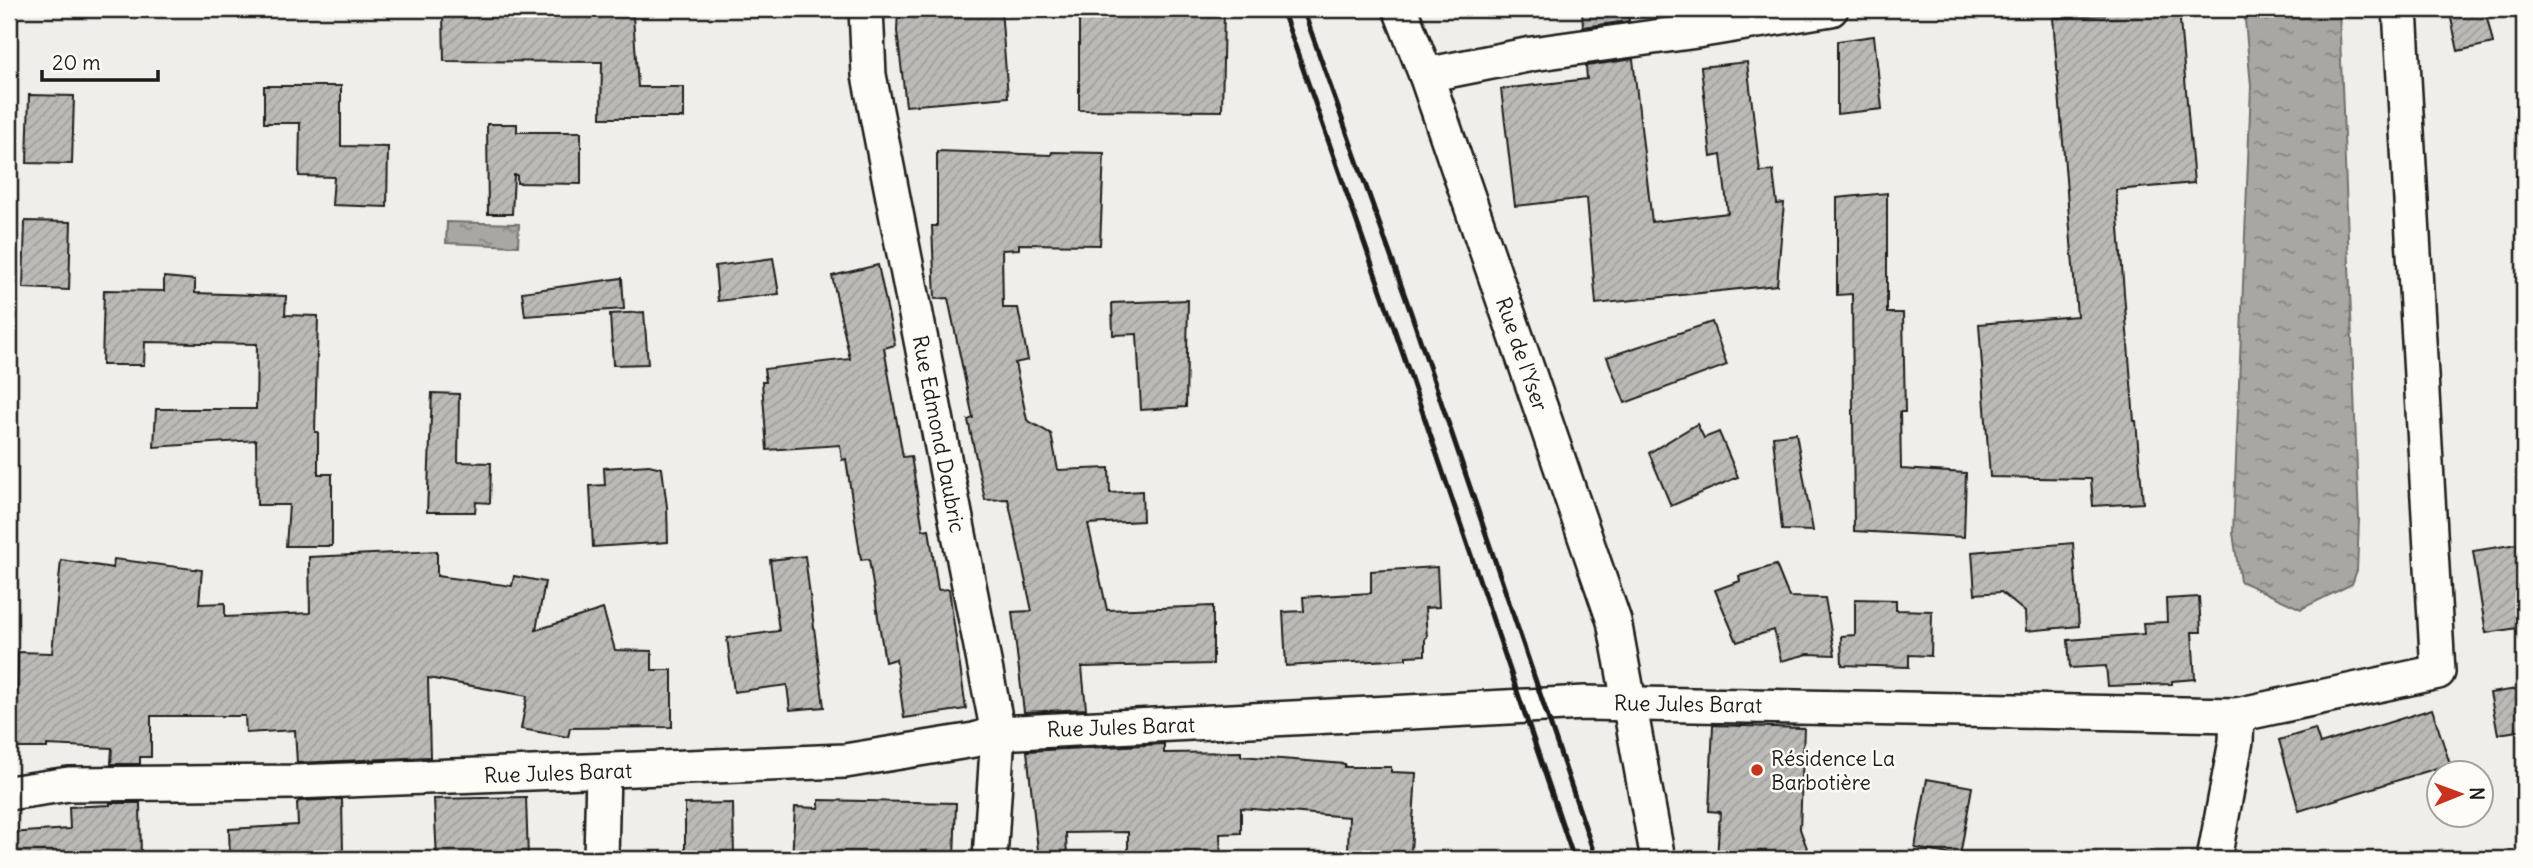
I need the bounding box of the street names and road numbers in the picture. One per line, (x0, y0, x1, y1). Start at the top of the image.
street label: Rue de l'Yser (1490, 294, 1554, 415)
street label: Rue Edmond Daubric (907, 333, 971, 535)
street label: Rue Jules Barat (1614, 689, 1762, 719)
street label: Rue Jules Barat (1046, 711, 1196, 743)
street label: Rue Jules Barat (483, 757, 633, 789)

